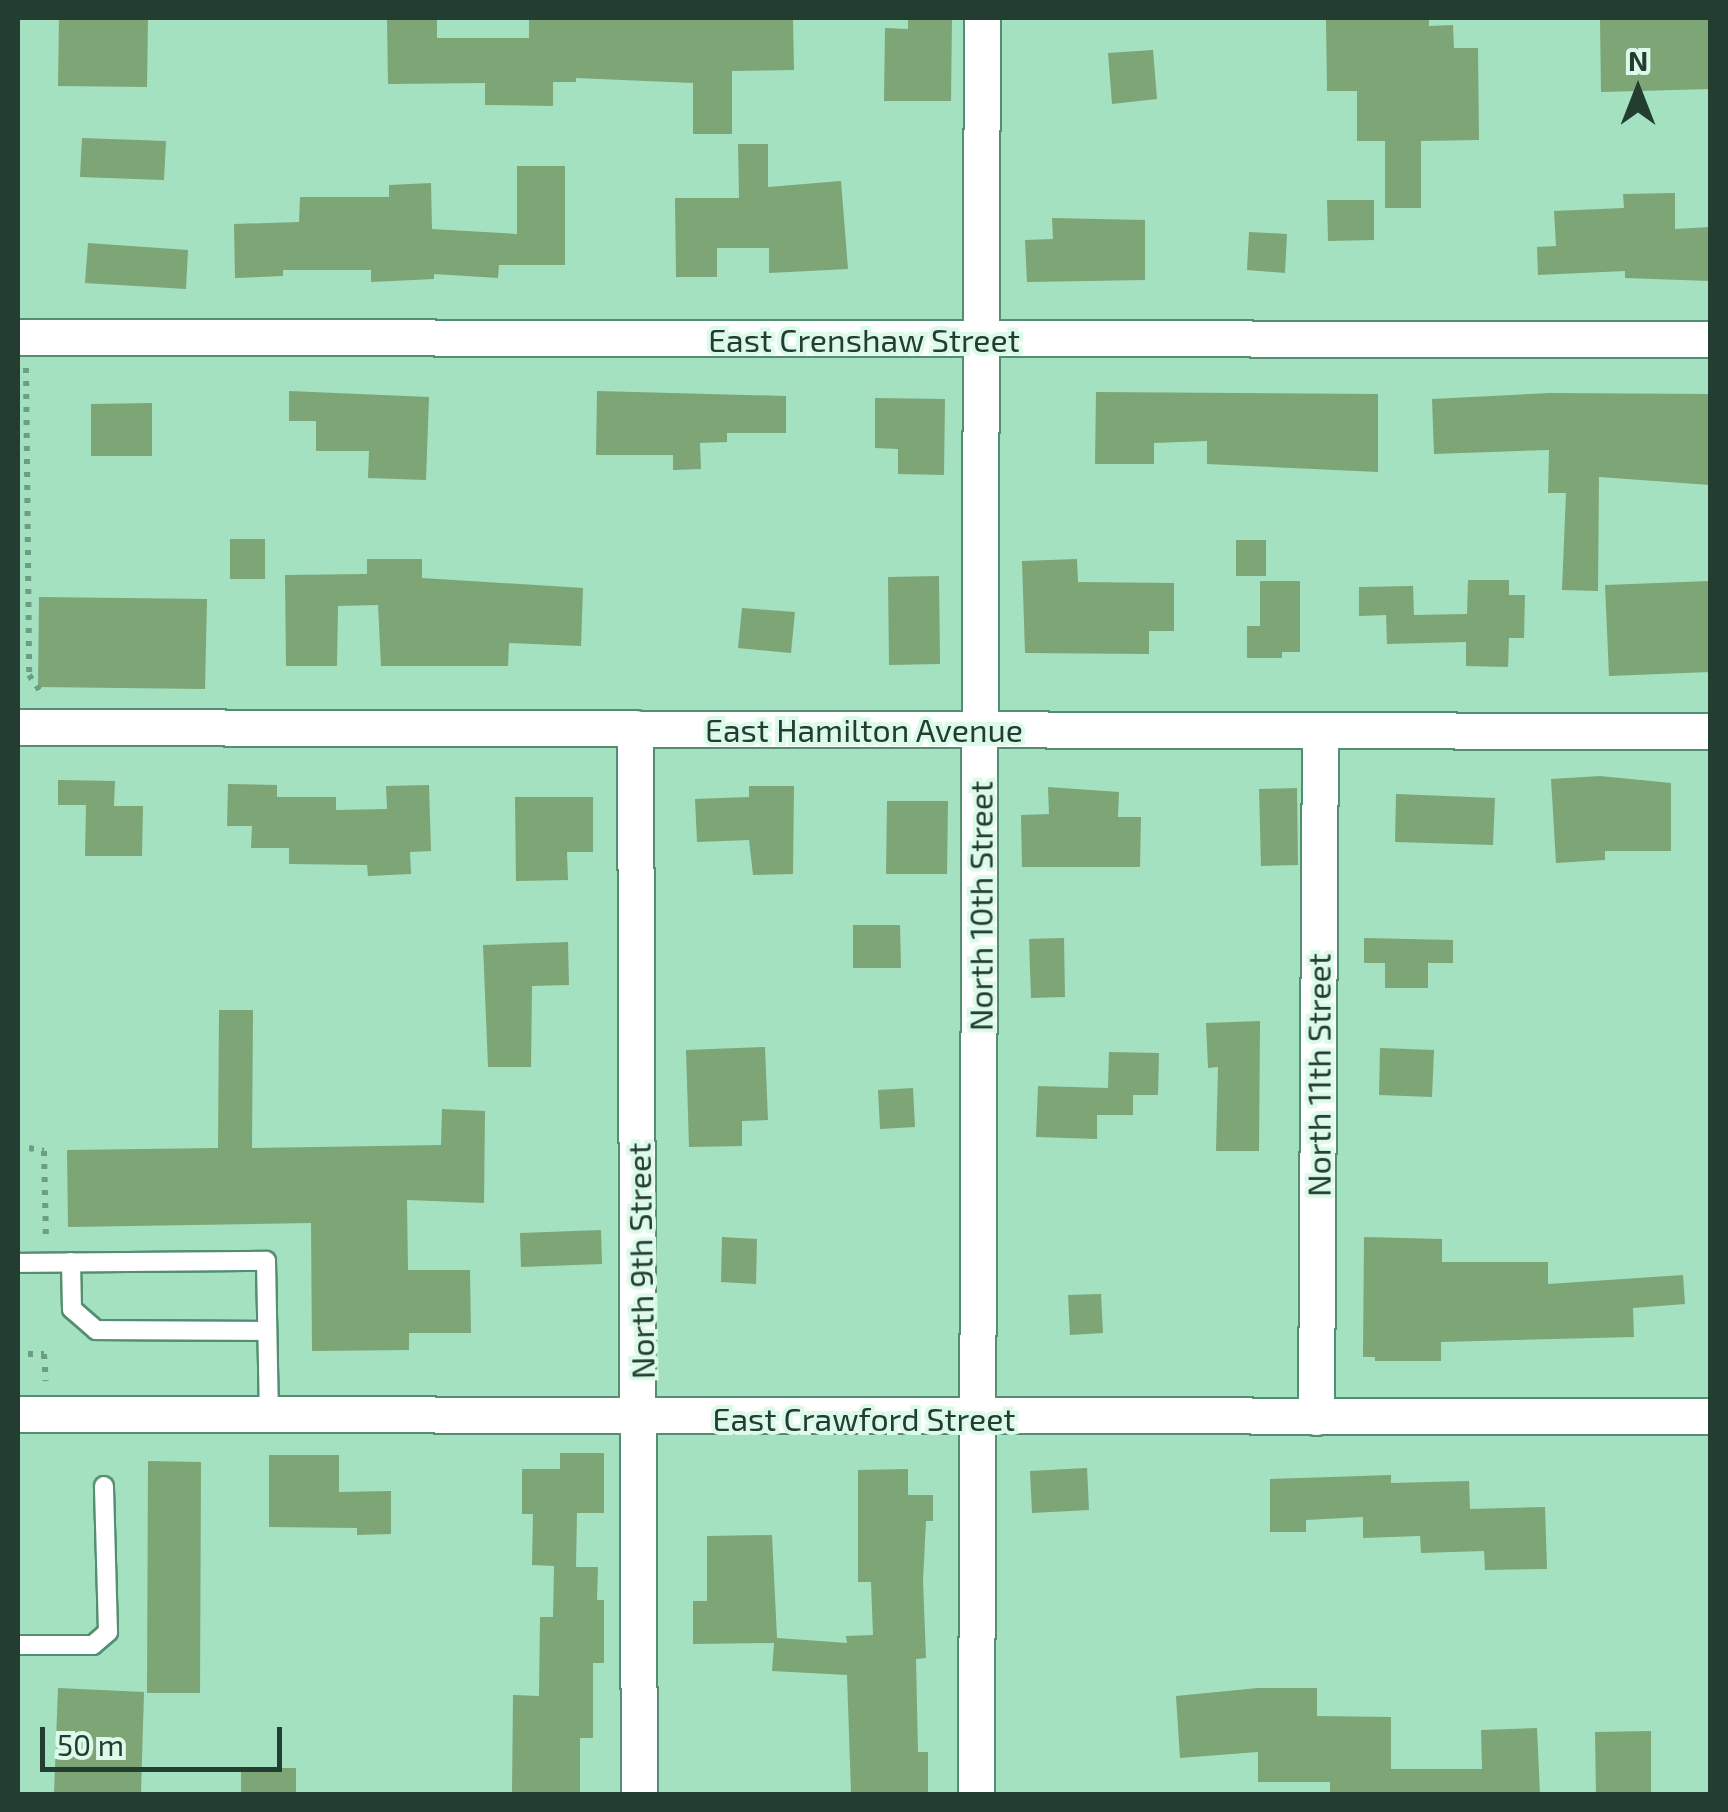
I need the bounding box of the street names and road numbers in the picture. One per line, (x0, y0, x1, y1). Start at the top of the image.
street label: East Crenshaw Street (708, 320, 1020, 358)
street label: East Hamilton Avenue (705, 710, 1023, 748)
street label: North 10th Street (961, 781, 999, 1031)
street label: North 11th Street (1299, 953, 1337, 1197)
street label: North 9th Street (619, 1142, 661, 1380)
street label: East Crawford Street (712, 1399, 1016, 1437)

